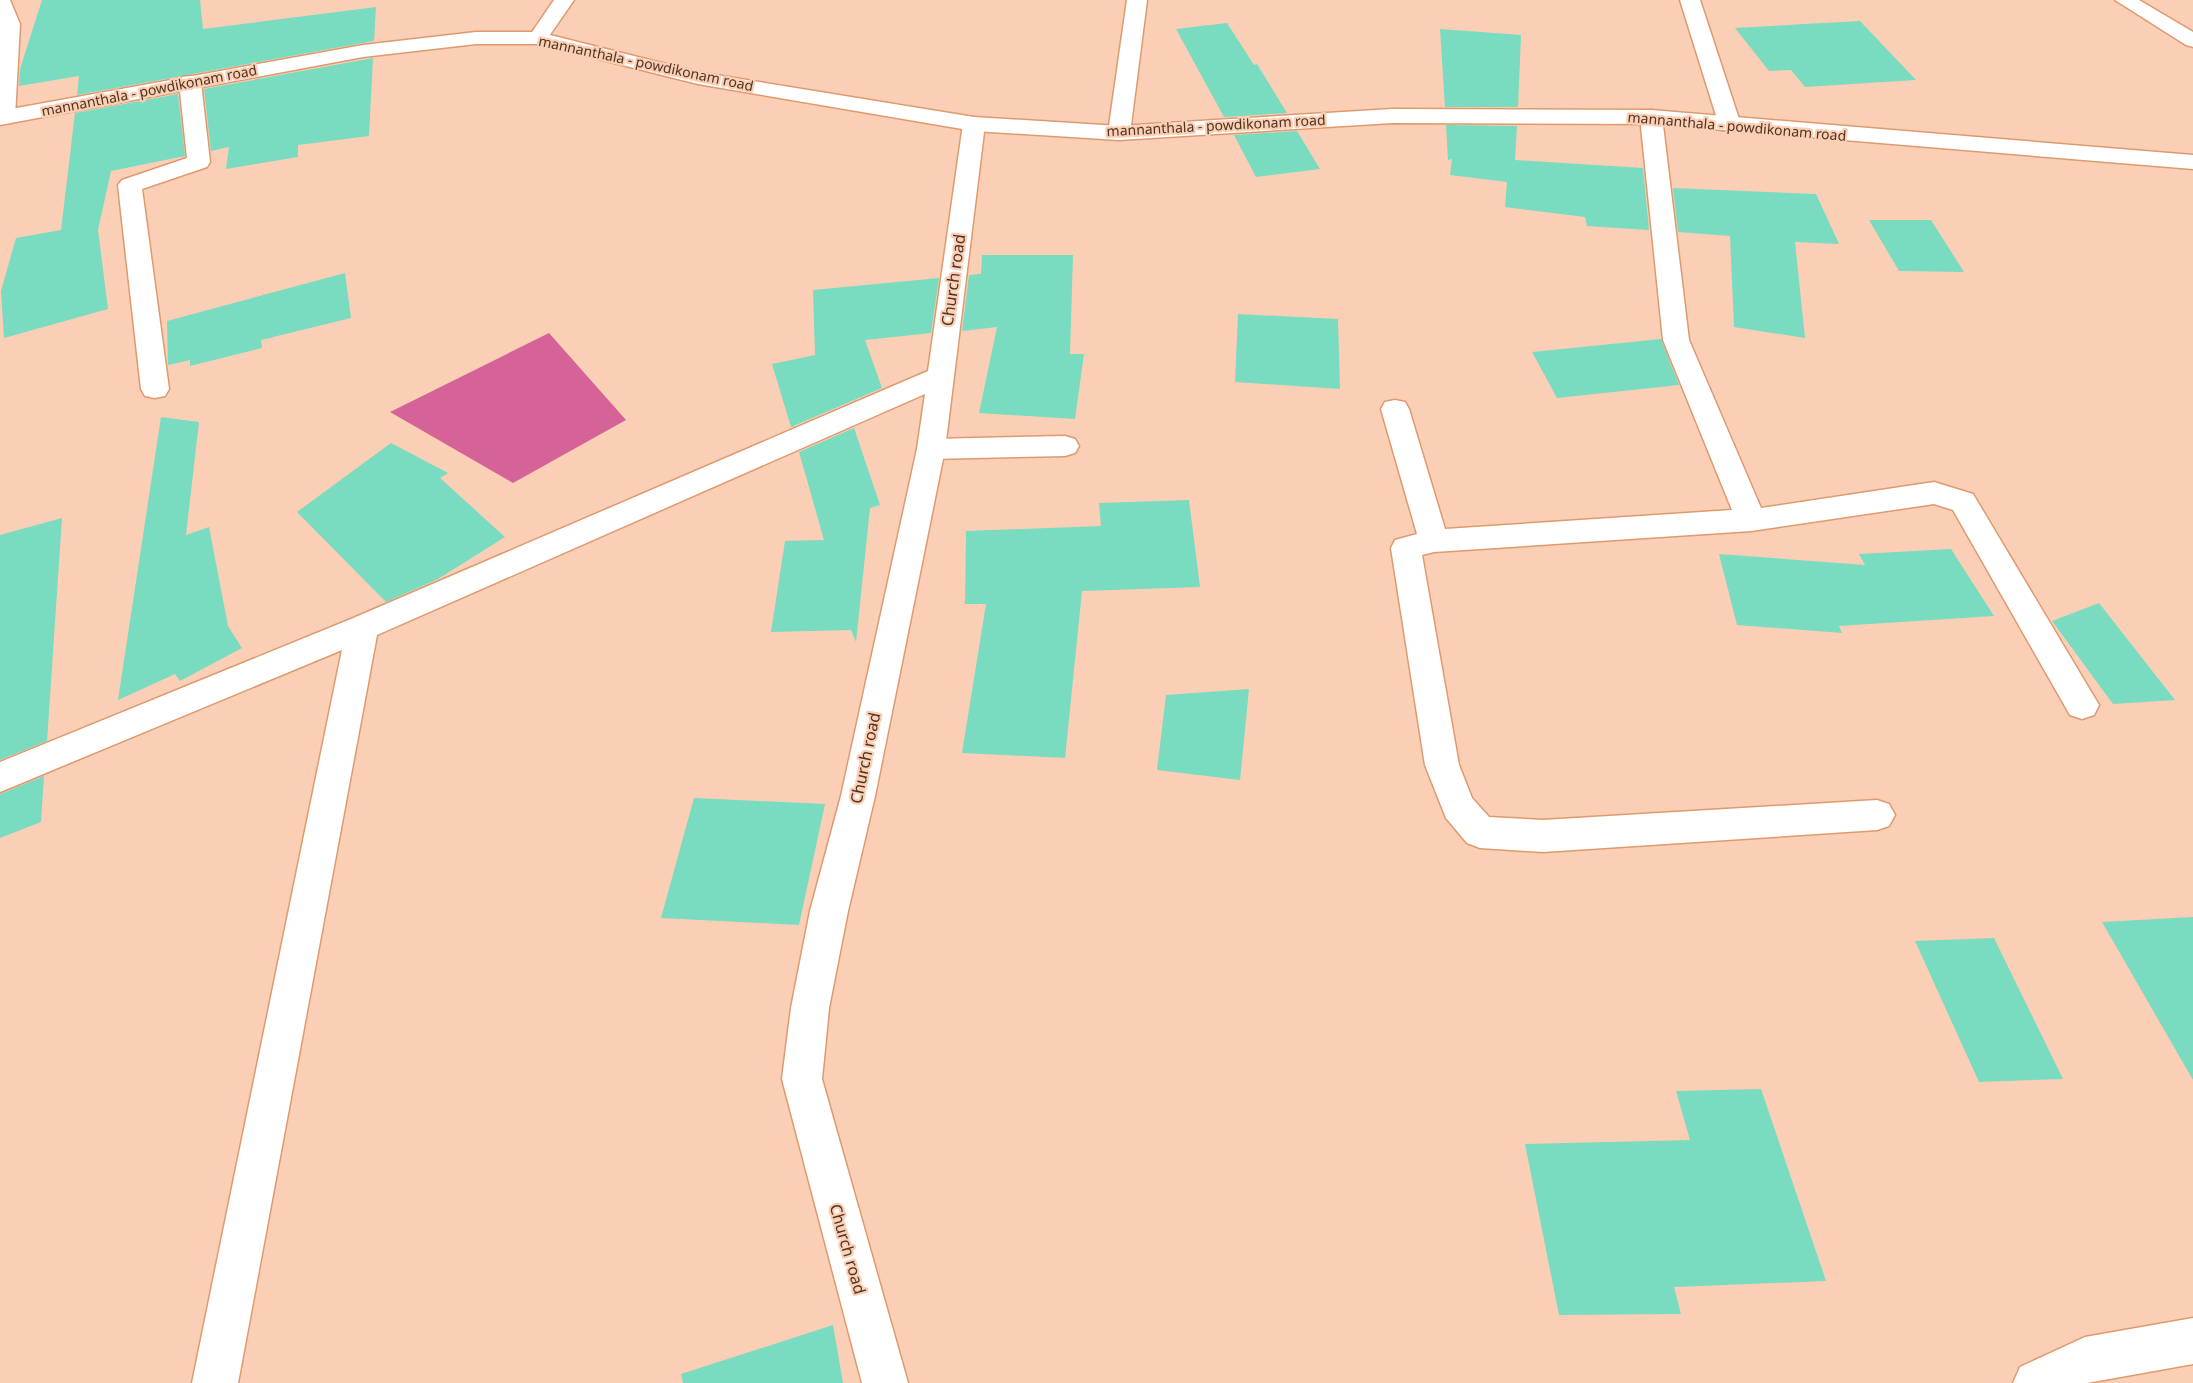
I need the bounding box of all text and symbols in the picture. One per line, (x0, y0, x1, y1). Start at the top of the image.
street label: mannanthala - powdikonam road (537, 31, 755, 95)
street label: mannanthala - powdikonam road (40, 60, 258, 120)
street label: mannanthala - powdikonam road (1627, 107, 1847, 145)
street label: mannanthala - powdikonam road (1106, 110, 1326, 140)
street label: Church road (936, 233, 970, 327)
street label: Church road (845, 710, 885, 806)
street label: Church road (825, 1201, 871, 1297)

